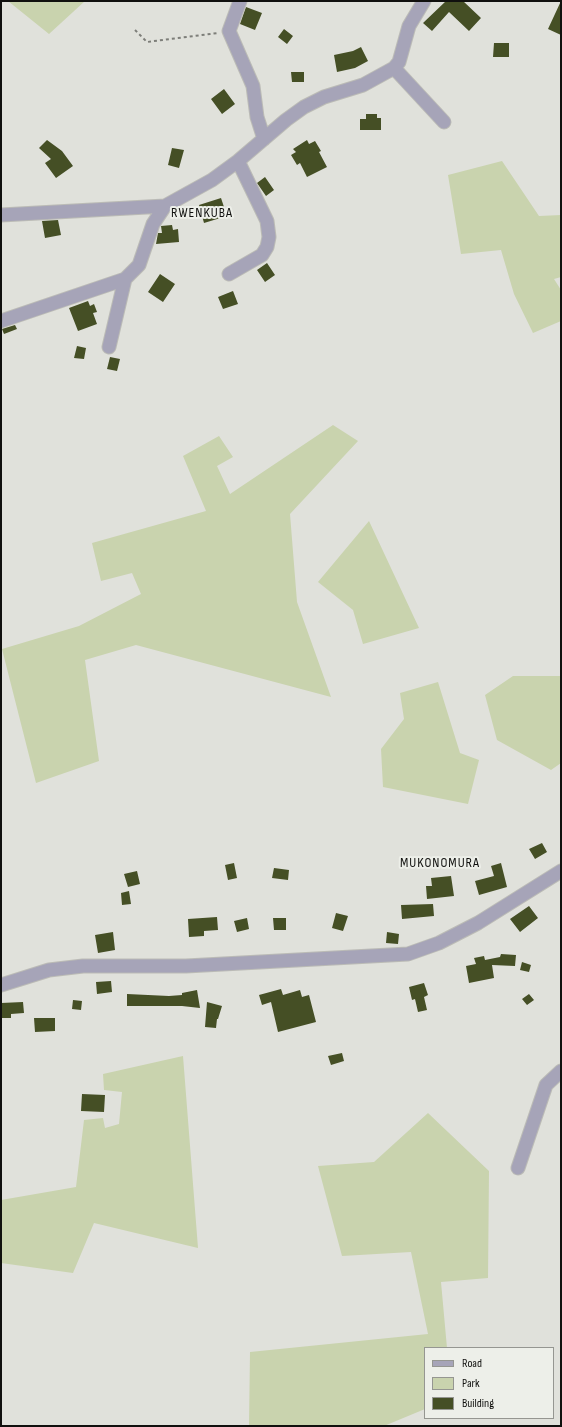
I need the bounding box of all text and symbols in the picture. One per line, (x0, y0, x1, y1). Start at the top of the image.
district label: RWENKUBA (171, 205, 233, 221)
district label: MUKONOMURA (400, 855, 480, 871)
legend (424, 1347, 554, 1419)
text: Road (462, 1356, 482, 1371)
text: Park (462, 1376, 480, 1391)
text: Building (462, 1396, 494, 1411)

